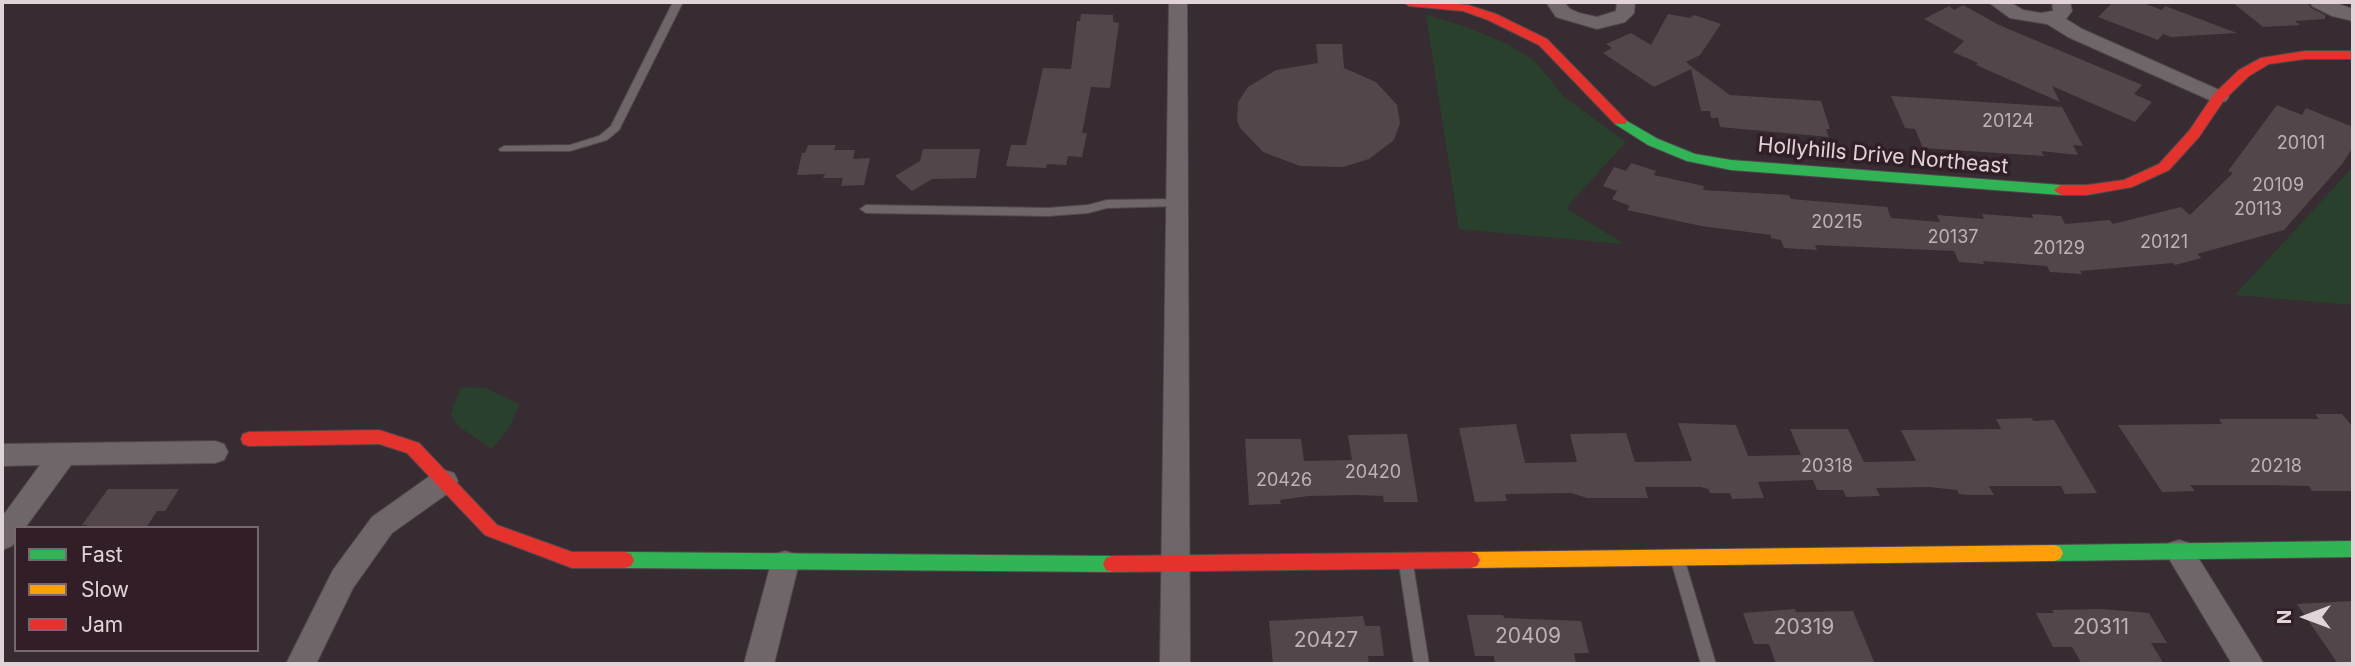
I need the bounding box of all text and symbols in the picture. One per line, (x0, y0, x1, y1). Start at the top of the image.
house number: 20124 (1982, 111, 2034, 133)
street label: Hollyhills Drive Northeast (1757, 133, 2009, 179)
house number: 20101 (2277, 133, 2325, 155)
house number: 20109 (2252, 175, 2304, 197)
house number: 20113 (2234, 199, 2282, 221)
house number: 20215 (1811, 212, 1863, 234)
house number: 20137 (1928, 227, 1978, 249)
house number: 20121 (2140, 232, 2188, 254)
house number: 20129 (2033, 238, 2085, 260)
house number: 20318 (1801, 456, 1853, 478)
house number: 20218 (2250, 456, 2302, 478)
house number: 20420 (1345, 462, 1401, 484)
house number: 20426 (1256, 470, 1312, 492)
legend (14, 526, 259, 652)
text: Fast (81, 542, 123, 567)
text: Slow (81, 577, 129, 602)
north arrow (2271, 582, 2341, 652)
text: N (2273, 610, 2296, 624)
text: Jam (81, 612, 123, 637)
house number: 20319 (1774, 615, 1834, 641)
house number: 20311 (2073, 615, 2129, 641)
house number: 20409 (1495, 624, 1561, 650)
house number: 20427 (1294, 628, 1358, 654)

